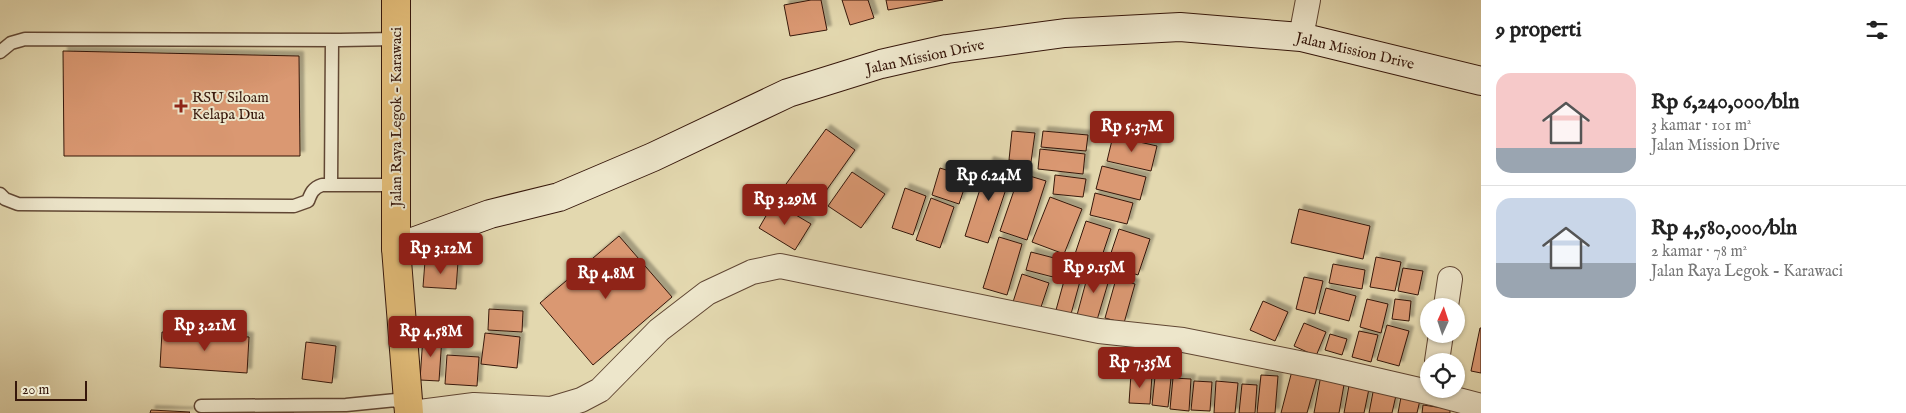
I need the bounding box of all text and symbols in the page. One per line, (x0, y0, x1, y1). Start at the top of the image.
icon: filters (1863, 16, 1891, 44)
text: 9 properti (1496, 17, 1582, 44)
street label: Jalan Raya Legok - Karawaci (387, 27, 406, 209)
street label: Jalan Mission Drive (1292, 28, 1416, 74)
street label: Jalan Mission Drive (862, 35, 986, 79)
place label: RSU Siloam Kelapa Dua (192, 88, 269, 124)
text: Rp 6,240,000/bln (1651, 89, 1800, 116)
icon: home (1536, 93, 1596, 153)
marker: RSU Siloam Kelapa Dua (174, 99, 188, 113)
pin: Rp 5.37M (1080, 110, 1184, 153)
text: 3 kamar · 101 m² (1651, 116, 1752, 136)
text: Rp 5.37M (1101, 117, 1163, 137)
text: Jalan Mission Drive (1651, 136, 1780, 156)
pin: Rp 6.24M (937, 160, 1041, 202)
text: Rp 6.24M (957, 166, 1021, 186)
pin: Rp 3.29M (733, 184, 837, 226)
text: Rp 3.29M (753, 190, 817, 210)
text: Rp 4,580,000/bln (1651, 215, 1797, 242)
icon: home (1536, 218, 1596, 278)
pin: Rp 3.12M (389, 232, 493, 275)
text: Rp 3.12M (410, 239, 472, 259)
text: 2 kamar · 78 m² (1651, 242, 1747, 262)
pin: Rp 9.15M (1042, 252, 1146, 294)
pin: Rp 4.8M (560, 258, 652, 300)
text: Rp 9.15M (1063, 258, 1125, 278)
text: Jalan Raya Legok - Karawaci (1651, 262, 1843, 282)
text: Rp 4.8M (577, 264, 635, 284)
north arrow (1420, 298, 1465, 342)
map controls (1420, 298, 1465, 398)
pin: Rp 3.21M (153, 310, 257, 352)
text: Rp 3.21M (174, 316, 236, 336)
pin: Rp 4.58M (379, 316, 483, 358)
text: Rp 4.58M (399, 322, 463, 342)
pin: Rp 7.35M (1088, 346, 1192, 389)
text: Rp 7.35M (1109, 353, 1171, 373)
button: locate (1420, 353, 1465, 398)
scale bar (15, 378, 88, 401)
text: 20 m (22, 381, 49, 399)

